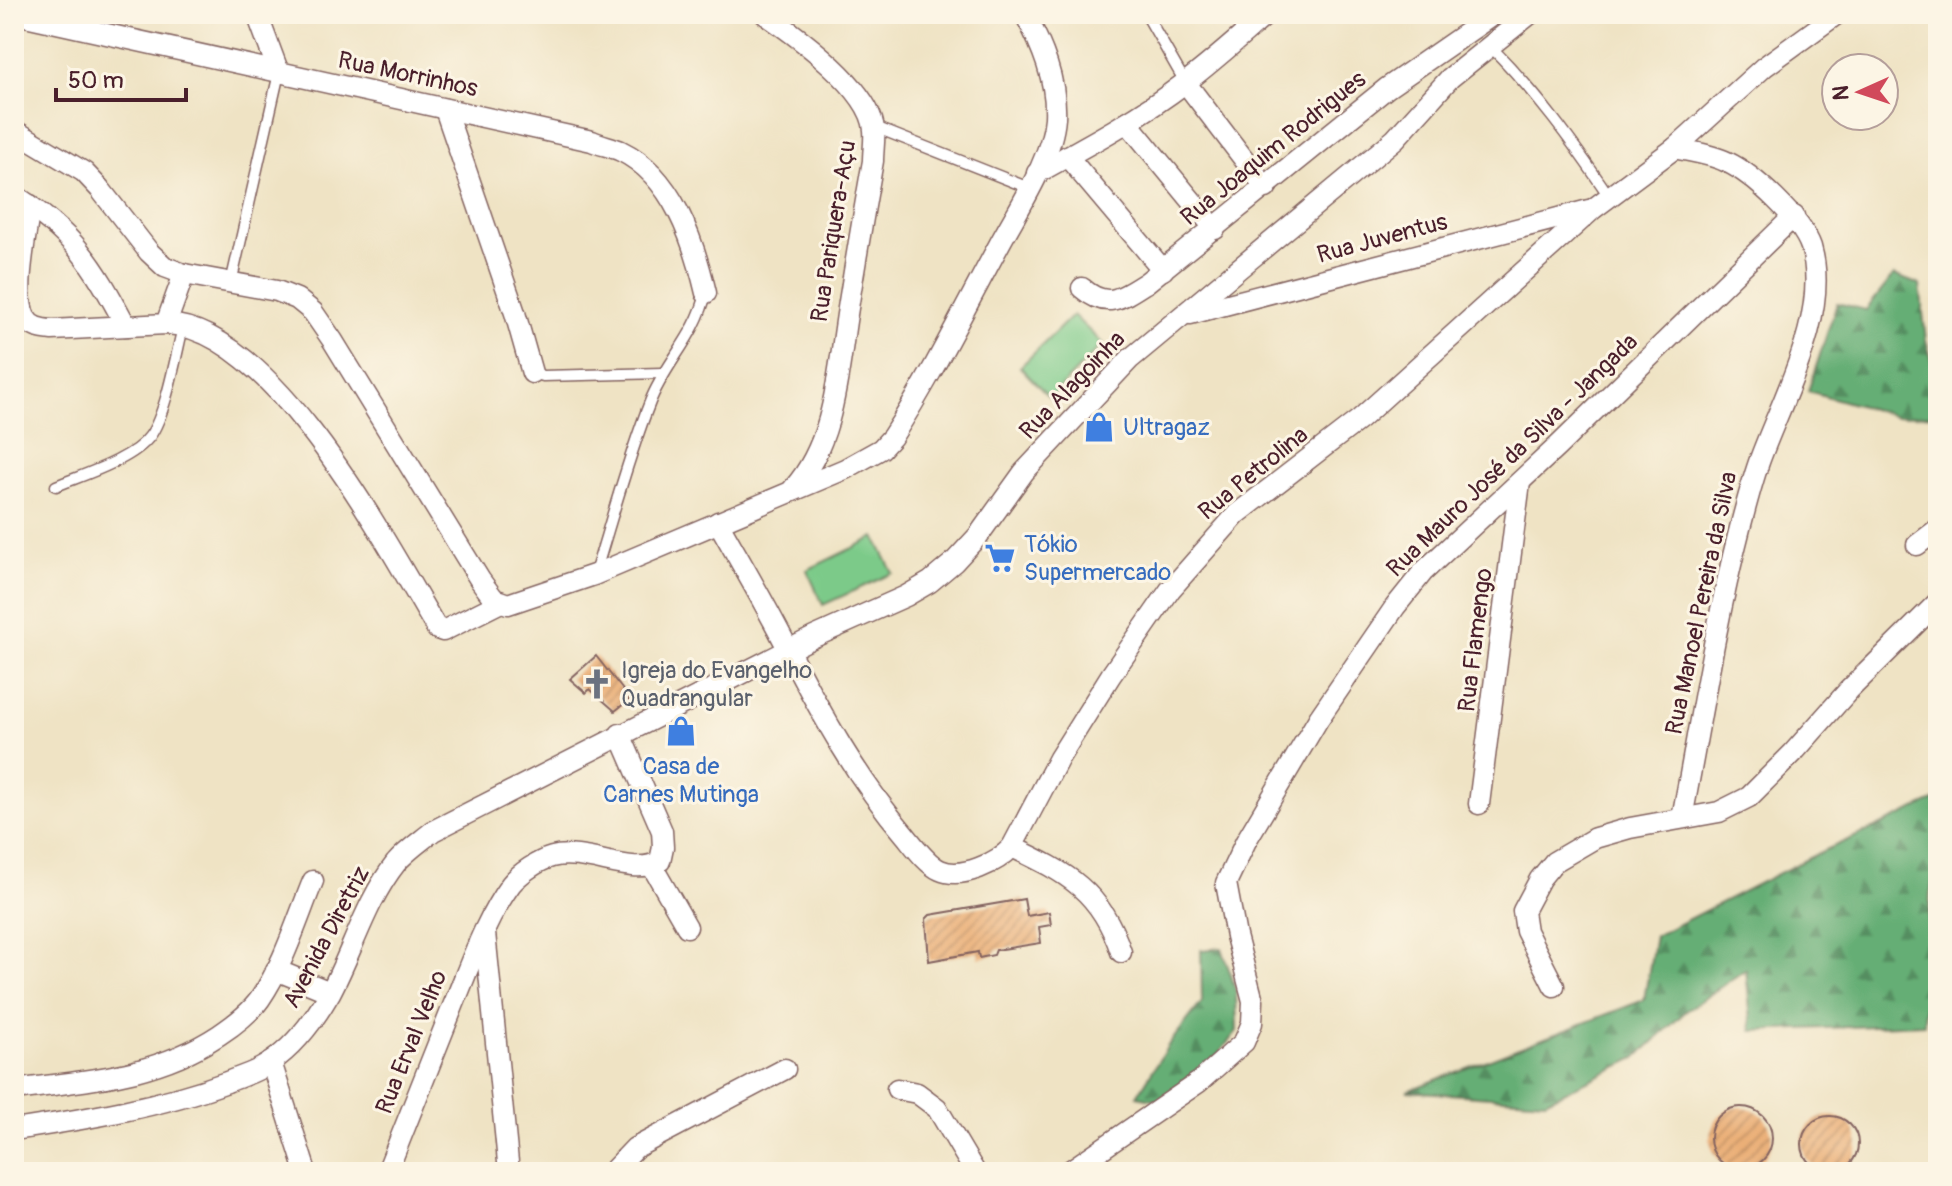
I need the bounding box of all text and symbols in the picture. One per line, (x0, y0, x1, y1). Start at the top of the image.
street label: Rua Morrinhos (335, 46, 481, 104)
scale bar (56, 52, 186, 102)
north arrow (1820, 52, 1900, 132)
street label: Rua Joaquim Rodrigues (1175, 65, 1372, 232)
text: 50 m (68, 66, 124, 95)
text: N (1827, 85, 1855, 101)
street label: Rua Pariquera-Açu (805, 138, 862, 324)
street label: Rua Juventus (1314, 207, 1451, 270)
street label: Rua Alagoinha (1013, 325, 1131, 446)
street label: Rua Mauro José da Silva - Jangada (1381, 328, 1644, 583)
shop icon: Ultragaz (1082, 410, 1116, 444)
place label: Ultragaz (1123, 413, 1210, 442)
street label: Rua Petrolina (1193, 420, 1314, 526)
street label: Rua Manoel Pereira da Silva (1659, 469, 1744, 737)
place label: Tókio Supermercado (1024, 530, 1171, 587)
supermarket icon: Tókio Supermercado (983, 541, 1017, 575)
street label: Rua Flamengo (1452, 566, 1499, 714)
place label: Igreja do Evangelho Quadrangular (621, 656, 812, 713)
church icon: Igreja do Evangelho Quadrangular (580, 667, 614, 701)
shop icon: Casa de Carnes Mutinga (664, 714, 698, 748)
place label: Casa de Carnes Mutinga (603, 752, 759, 809)
street label: Avenida Diretriz (277, 861, 376, 1013)
street label: Rua Erval Velho (369, 966, 453, 1118)

